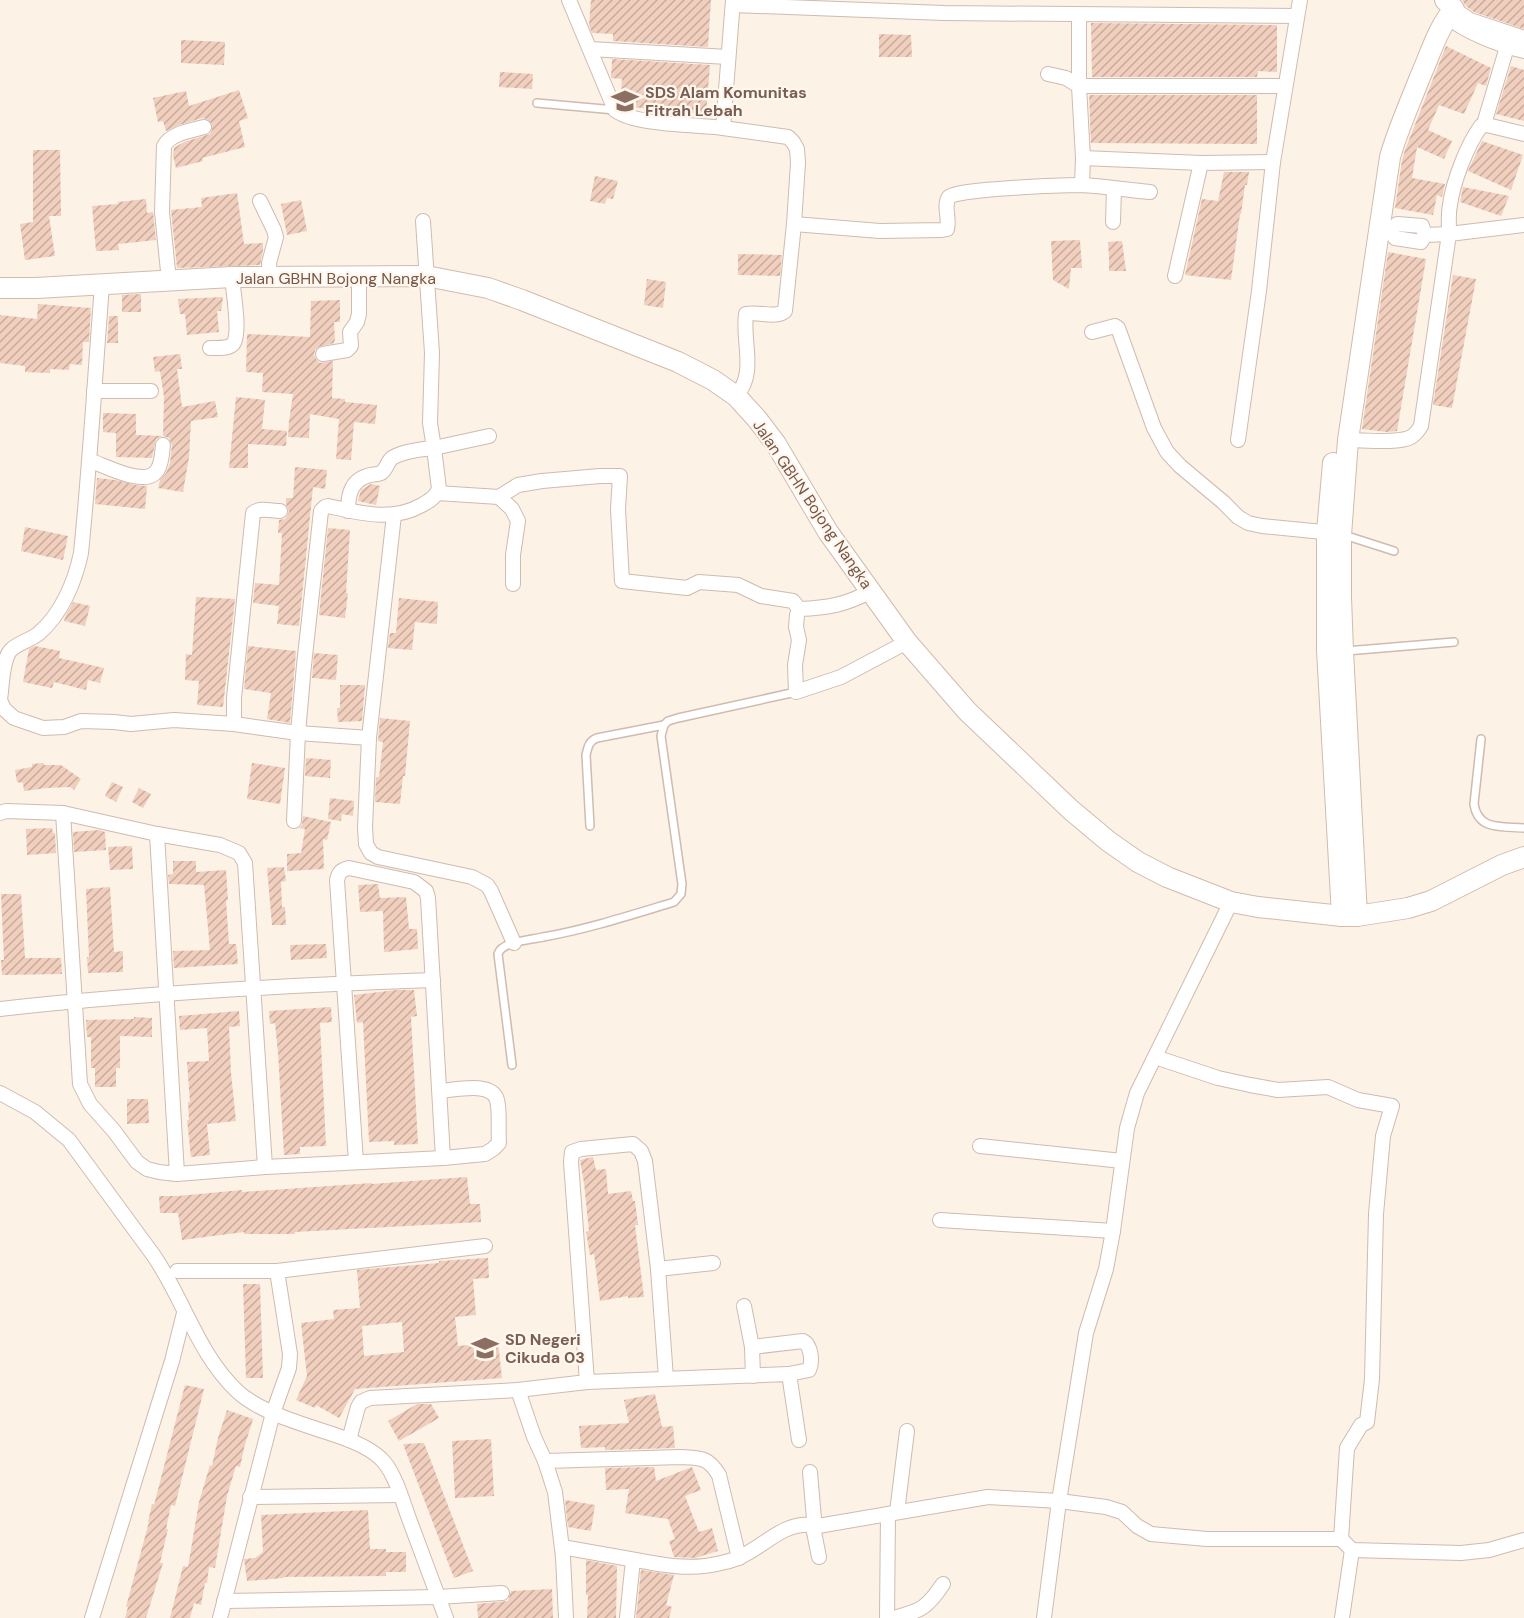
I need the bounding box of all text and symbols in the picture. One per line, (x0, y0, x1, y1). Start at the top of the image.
place label: SDS Alam Komunitas Fitrah Lebah (645, 82, 807, 121)
school or university icon: SDS Alam Komunitas Fitrah Lebah (610, 86, 640, 116)
street label: Jalan GBHN Bojong Nangka (236, 268, 436, 289)
street label: Jalan GBHN Bojong Nangka (748, 416, 877, 593)
place label: SD Negeri Cikuda 03 (505, 1329, 585, 1368)
school or university icon: SD Negeri Cikuda 03 (470, 1333, 500, 1363)

